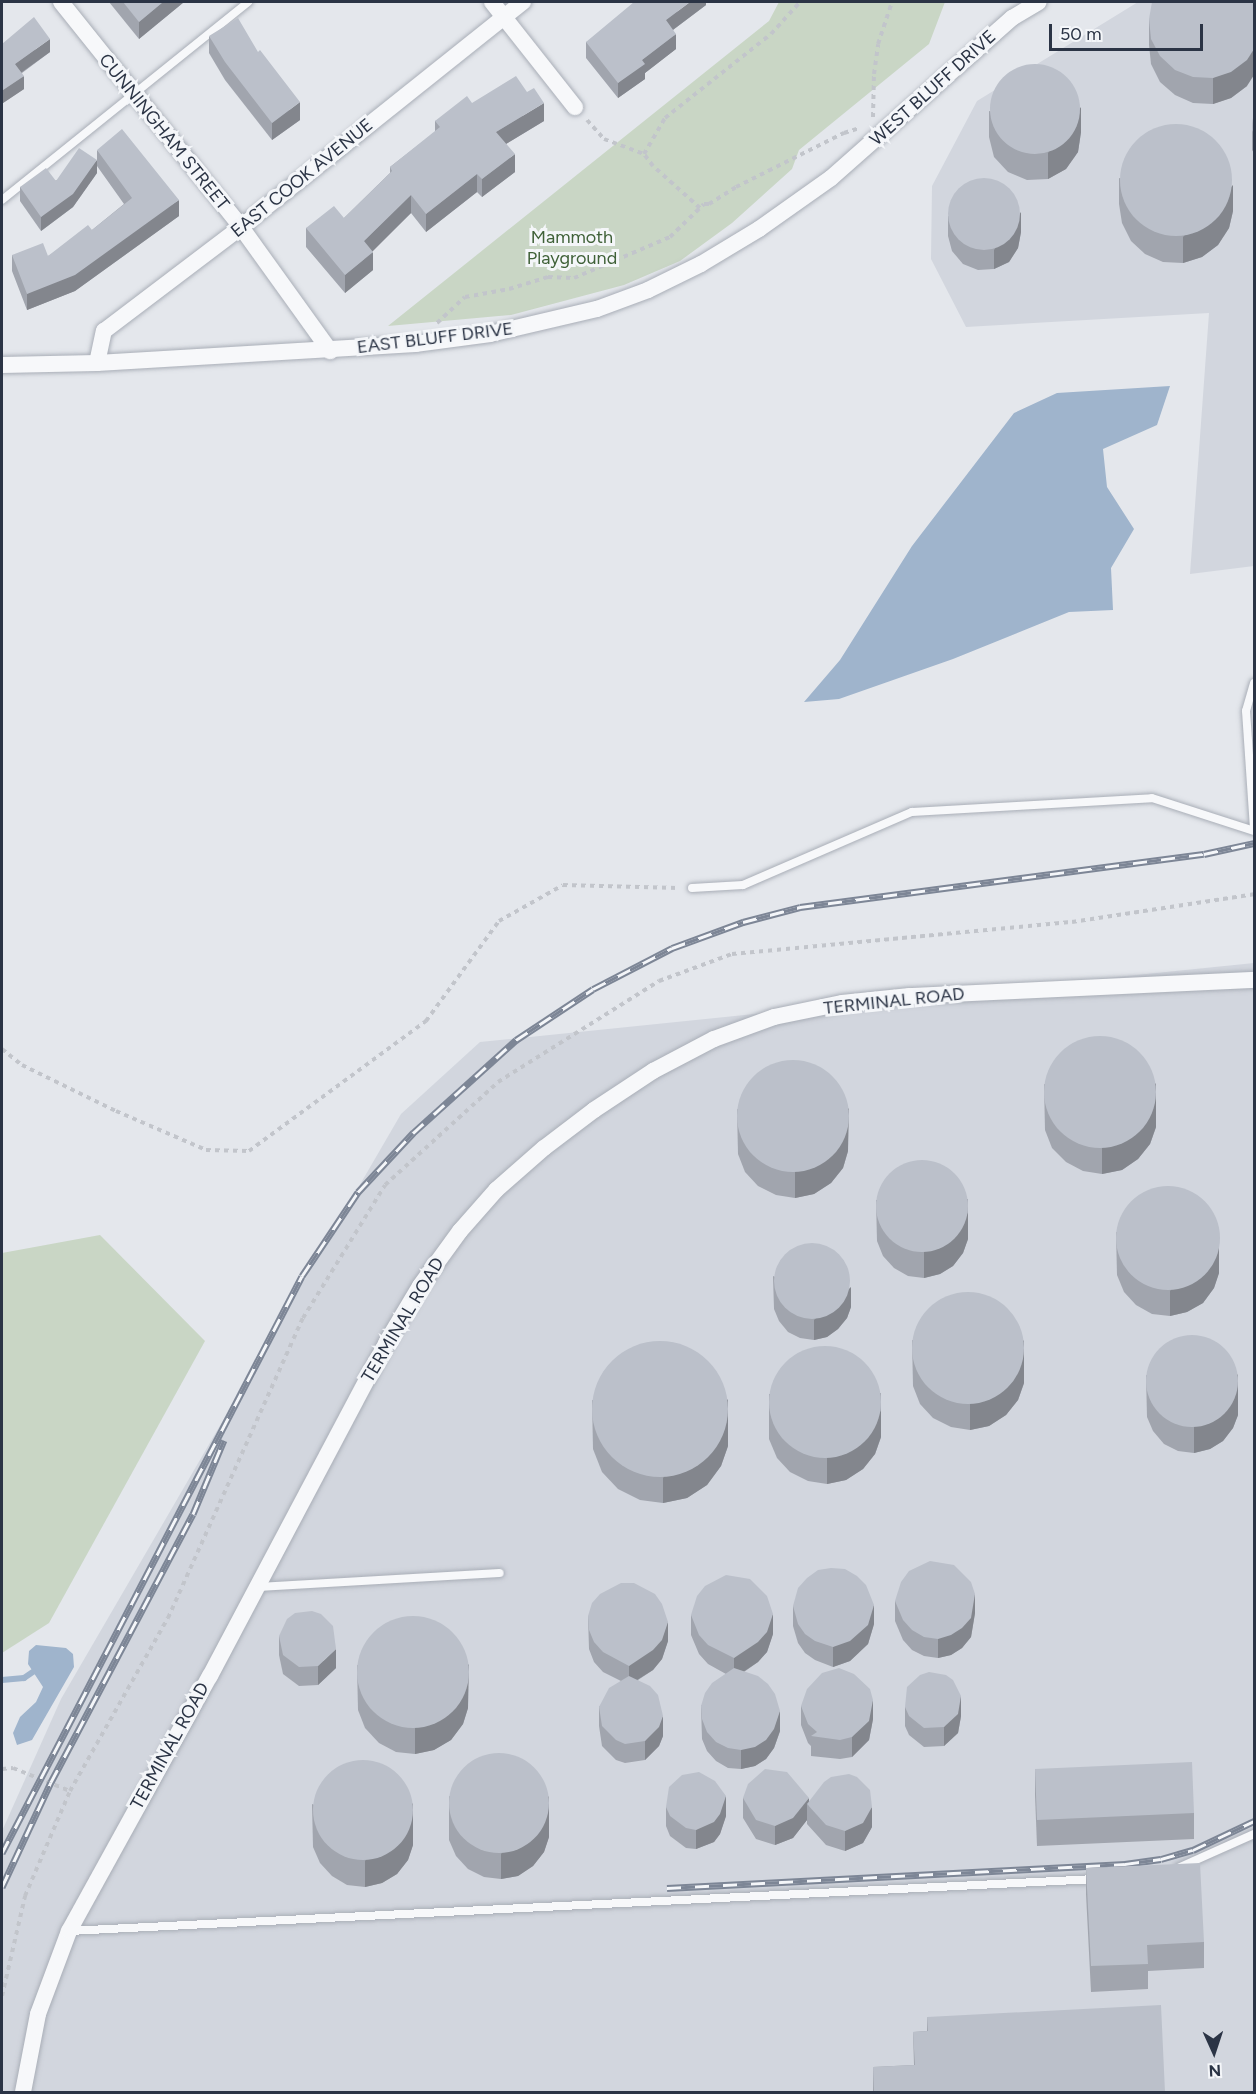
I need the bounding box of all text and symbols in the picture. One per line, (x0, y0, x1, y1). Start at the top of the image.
scale bar (1052, 12, 1206, 50)
text: 50 m (1060, 23, 1102, 45)
street label: WEST BLUFF DRIVE (866, 26, 1000, 150)
street label: CUNNINGHAM STREET (94, 49, 234, 215)
street label: EAST COOK AVENUE (227, 114, 377, 242)
park label: Mammoth Playground (527, 227, 617, 270)
street label: EAST BLUFF DRIVE (356, 318, 514, 358)
street label: TERMINAL ROAD (822, 983, 966, 1019)
street label: TERMINAL ROAD (357, 1254, 449, 1386)
street label: TERMINAL ROAD (126, 1679, 214, 1813)
north arrow (1184, 2022, 1244, 2082)
text: N (1208, 2061, 1222, 2080)

